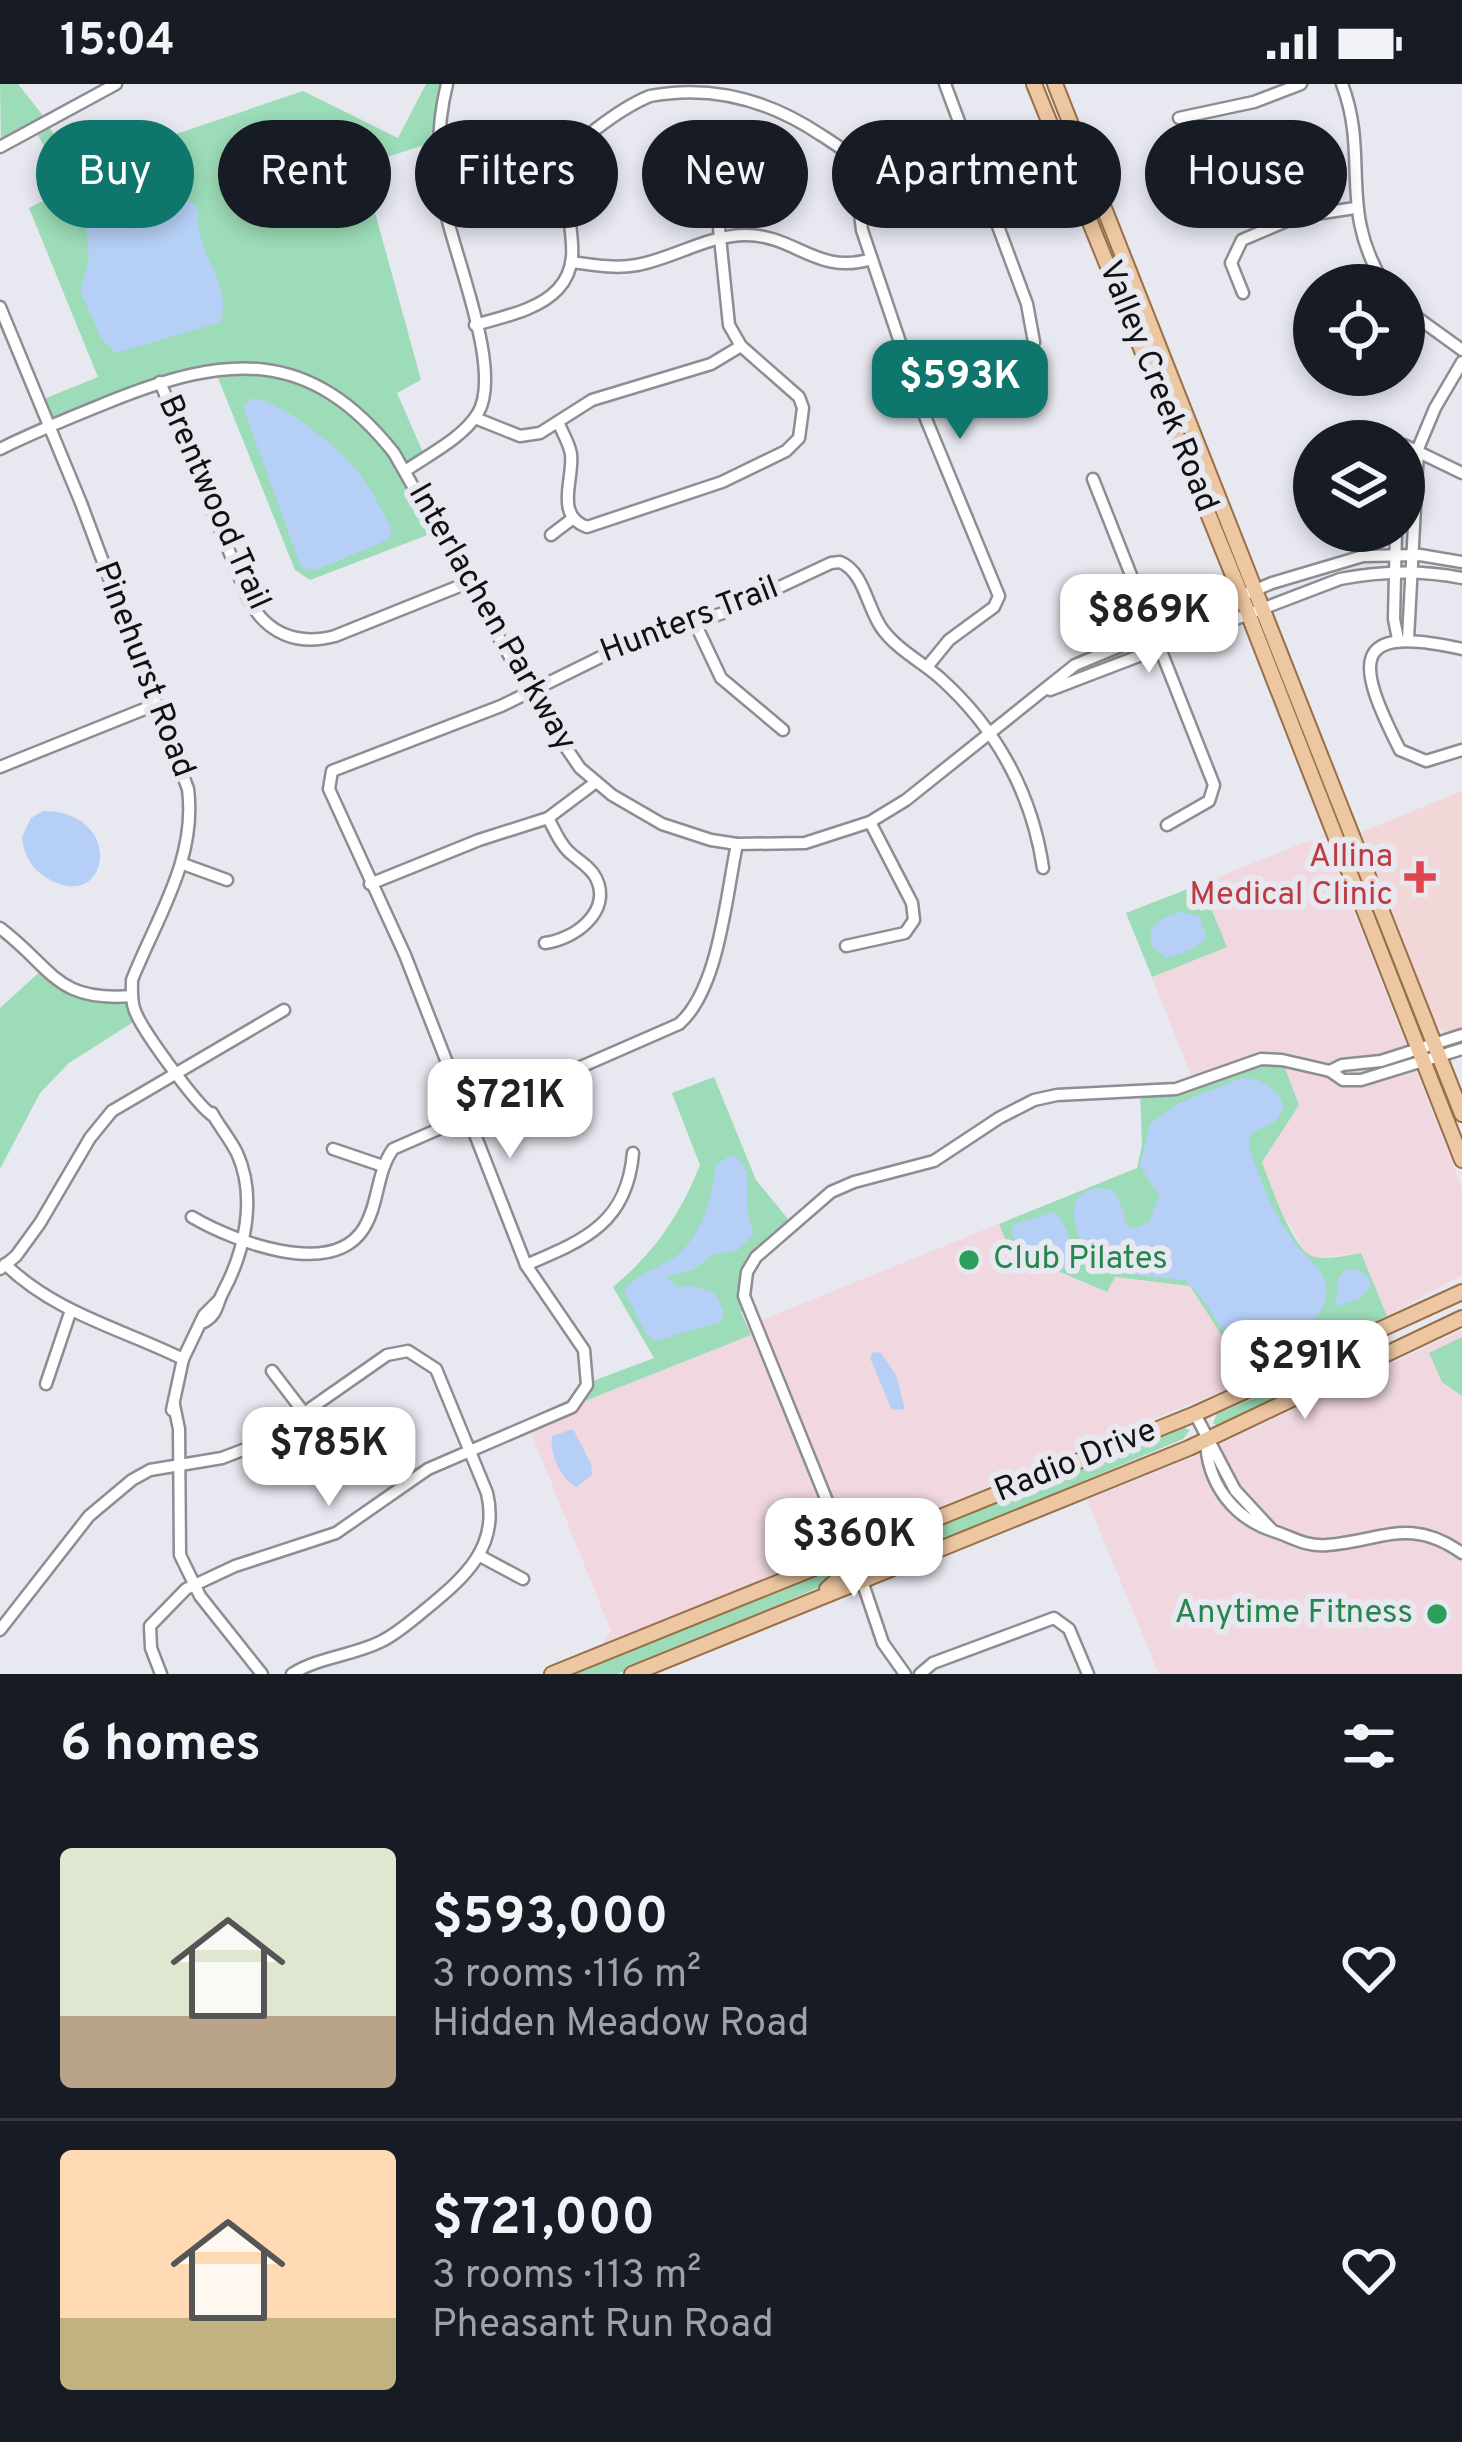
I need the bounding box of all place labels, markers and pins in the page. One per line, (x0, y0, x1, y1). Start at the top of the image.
pin: $593K (876, 340, 1044, 442)
pin: $869K (1065, 574, 1233, 676)
place label: Allina Medical Clinic (1189, 837, 1393, 917)
marker: Allina Medical Clinic (1404, 861, 1436, 893)
pin: $721K (426, 1059, 594, 1161)
place label: Club Pilates (993, 1239, 1168, 1281)
marker: Club Pilates (956, 1247, 982, 1273)
pin: $291K (1221, 1320, 1389, 1422)
pin: $785K (245, 1407, 413, 1509)
pin: $360K (770, 1498, 938, 1600)
place label: Anytime Fitness (1175, 1593, 1413, 1635)
marker: Anytime Fitness (1424, 1601, 1450, 1627)

